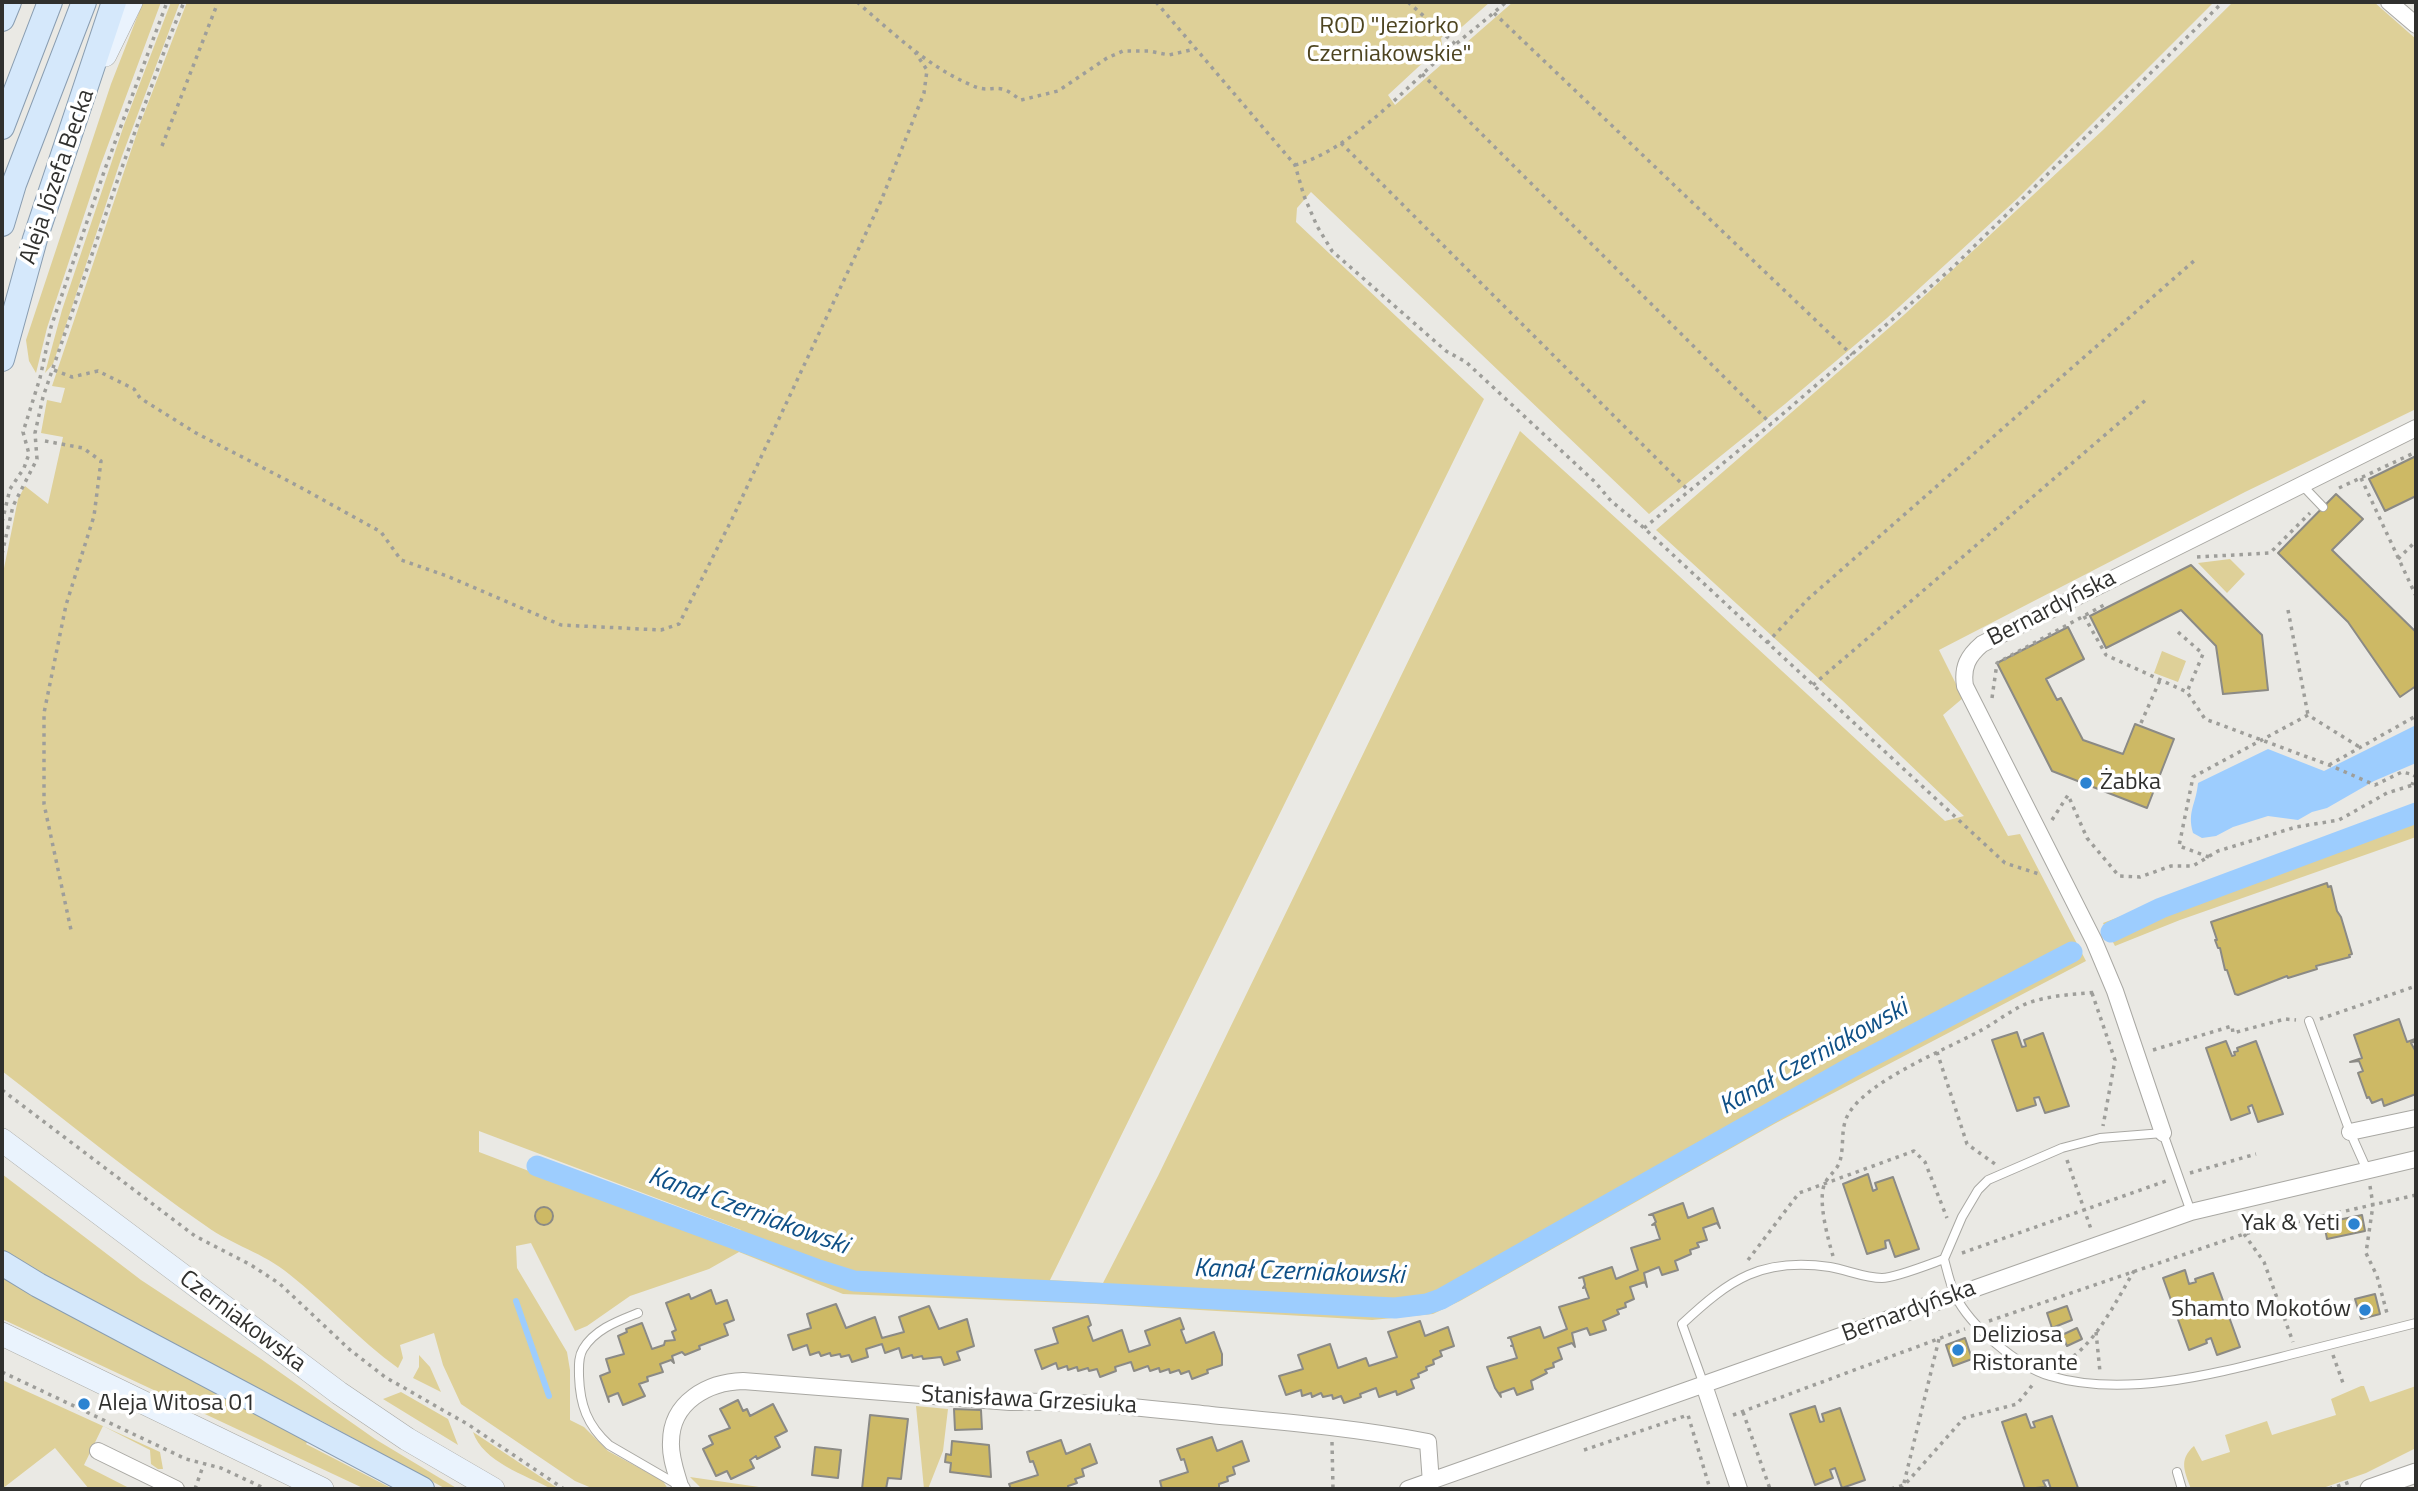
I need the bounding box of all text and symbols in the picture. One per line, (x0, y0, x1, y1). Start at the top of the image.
park label: ROD "Jeziorko Czerniakowskie" (1306, 13, 1472, 69)
street label: Aleja Józefa Becka (15, 86, 101, 268)
street label: Bernardyńska (1983, 564, 2121, 654)
place label: Żabka (2100, 769, 2161, 797)
marker: Żabka (2078, 775, 2094, 791)
water label: Kanał Czerniakowski (1714, 993, 1914, 1123)
water label: Kanał Czerniakowski (644, 1161, 852, 1263)
place label: Yak & Yeti (2241, 1210, 2340, 1238)
marker: Yak & Yeti (2346, 1216, 2362, 1232)
water label: Kanał Czerniakowski (1193, 1254, 1405, 1292)
street label: Czerniakowska (173, 1265, 311, 1379)
street label: Bernardyńska (1838, 1275, 1980, 1349)
place label: Shamto Mokotów (2171, 1296, 2351, 1324)
marker: Shamto Mokotów (2357, 1302, 2373, 1318)
place label: Deliziosa Ristorante (1972, 1322, 2078, 1378)
marker: Deliziosa Ristorante (1950, 1342, 1966, 1358)
street label: Stanisława Grzesiuka (920, 1381, 1138, 1421)
place label: Aleja Witosa 01 (98, 1390, 255, 1418)
marker: Aleja Witosa 01 (76, 1396, 92, 1412)

